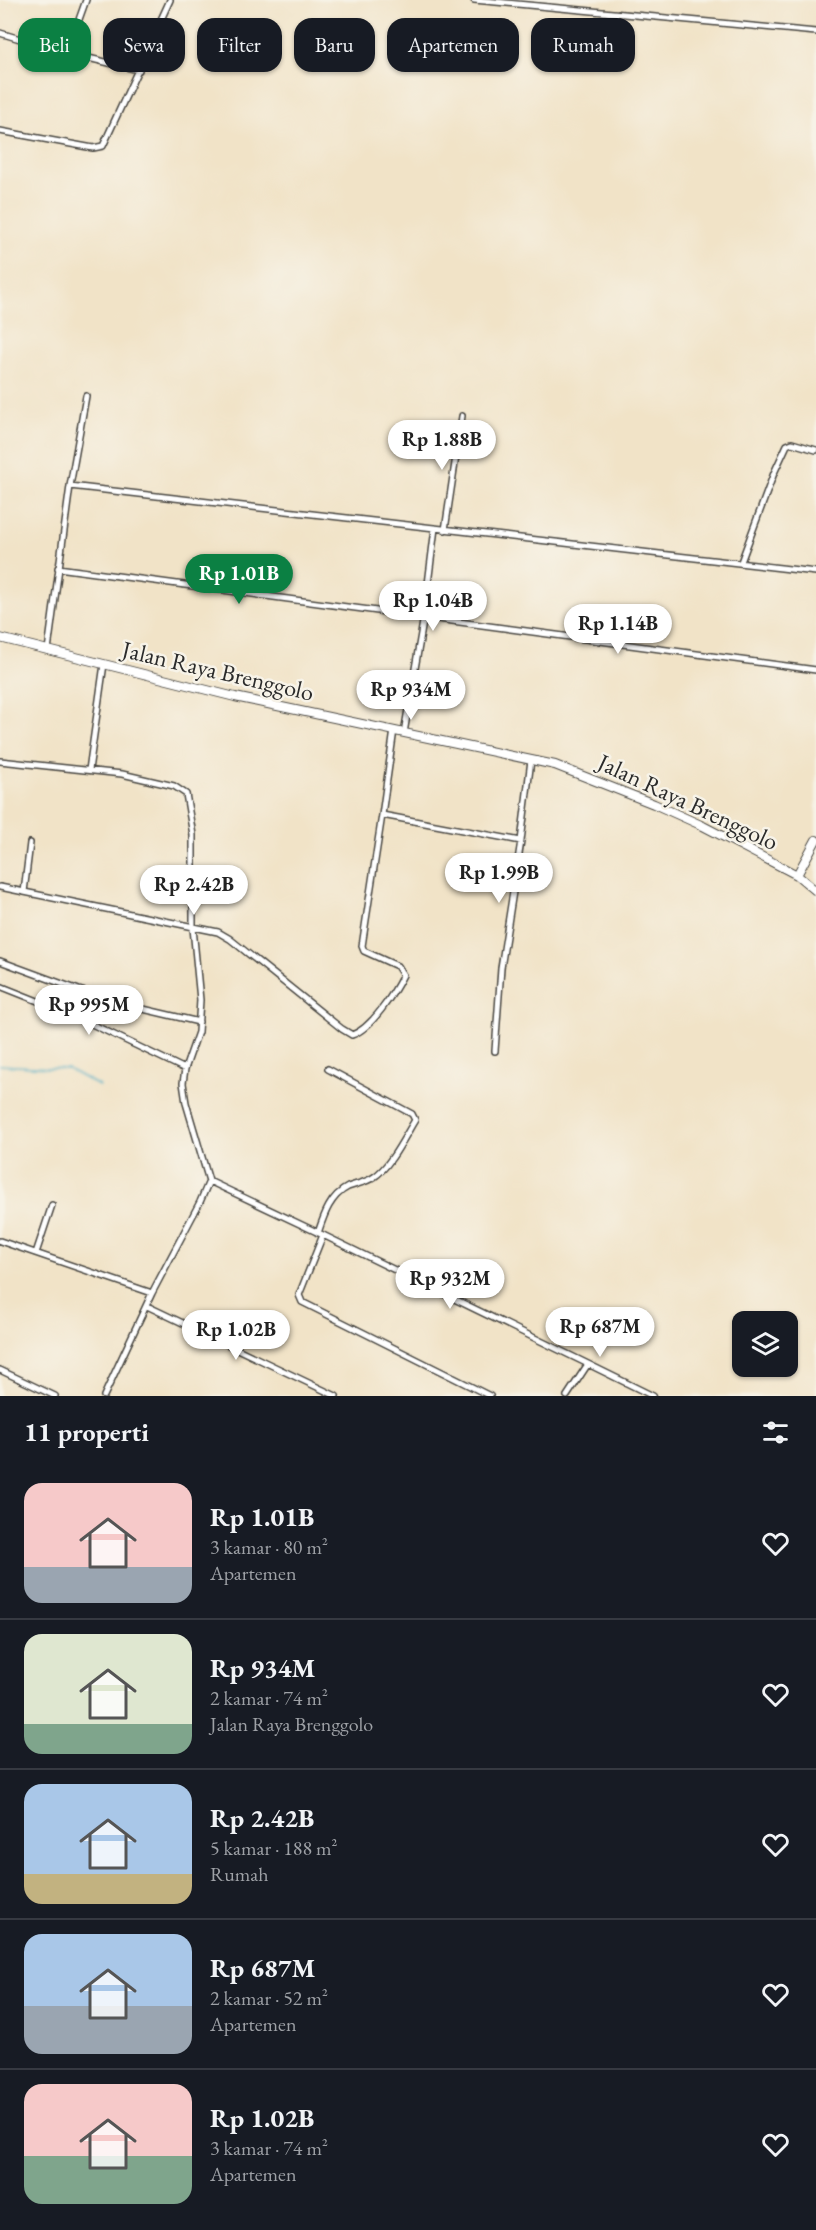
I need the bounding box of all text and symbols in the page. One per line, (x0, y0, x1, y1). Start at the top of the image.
chip: Beli (18, 18, 91, 72)
chip: Sewa (103, 18, 185, 72)
chip: Filter (197, 18, 282, 72)
chip: Baru (294, 18, 375, 72)
chip: Apartemen (387, 18, 519, 72)
chip: Rumah (531, 18, 635, 72)
pin: Rp 1.88B (380, 420, 504, 471)
text: Rp 1.88B (402, 426, 482, 452)
pin: Rp 1.01B (177, 554, 301, 605)
text: Rp 1.01B (199, 560, 279, 586)
pin: Rp 1.04B (371, 581, 495, 632)
text: Rp 1.04B (393, 587, 473, 613)
pin: Rp 1.14B (556, 604, 680, 655)
text: Rp 1.14B (578, 610, 658, 636)
street label: Jalan Raya Brenggolo (117, 633, 317, 708)
pin: Rp 934M (356, 670, 466, 721)
text: Rp 934M (370, 676, 452, 702)
street label: Jalan Raya Brenggolo (591, 745, 784, 857)
pin: Rp 1.99B (437, 853, 561, 904)
text: Rp 1.99B (459, 859, 539, 885)
pin: Rp 2.42B (132, 865, 256, 916)
text: Rp 2.42B (154, 871, 234, 897)
pin: Rp 995M (34, 985, 144, 1036)
text: Rp 995M (48, 991, 130, 1017)
pin: Rp 932M (395, 1259, 505, 1310)
text: Rp 932M (409, 1265, 491, 1291)
pin: Rp 687M (545, 1307, 655, 1358)
pin: Rp 1.02B (174, 1310, 298, 1361)
map controls (732, 1311, 798, 1377)
button: layers (732, 1311, 798, 1377)
text: Rp 687M (559, 1313, 641, 1339)
text: Rp 1.02B (196, 1316, 276, 1342)
text: 11 properti (24, 1415, 149, 1449)
icon: filters (759, 1416, 792, 1449)
text: Rp 1.01B (210, 1500, 314, 1534)
icon: home (72, 1507, 144, 1579)
icon: heart (759, 1527, 792, 1560)
text: 3 kamar · 80 m² (210, 1534, 328, 1560)
text: Apartemen (210, 1560, 296, 1586)
text: Rp 934M (210, 1651, 315, 1685)
icon: home (72, 1658, 144, 1730)
icon: heart (759, 1678, 792, 1711)
text: 2 kamar · 74 m² (210, 1685, 328, 1711)
text: Jalan Raya Brenggolo (210, 1711, 373, 1737)
text: Rp 2.42B (210, 1801, 314, 1835)
icon: home (72, 1808, 144, 1880)
icon: heart (759, 1828, 792, 1861)
text: 5 kamar · 188 m² (210, 1835, 338, 1861)
text: Rumah (210, 1861, 269, 1887)
text: Rp 687M (210, 1951, 315, 1985)
icon: home (72, 1958, 144, 2030)
icon: heart (759, 1978, 792, 2011)
text: 2 kamar · 52 m² (210, 1985, 328, 2011)
text: Apartemen (210, 2011, 296, 2037)
text: Rp 1.02B (210, 2101, 314, 2135)
icon: home (72, 2108, 144, 2180)
icon: heart (759, 2128, 792, 2161)
text: 3 kamar · 74 m² (210, 2135, 328, 2161)
text: Apartemen (210, 2161, 296, 2187)

